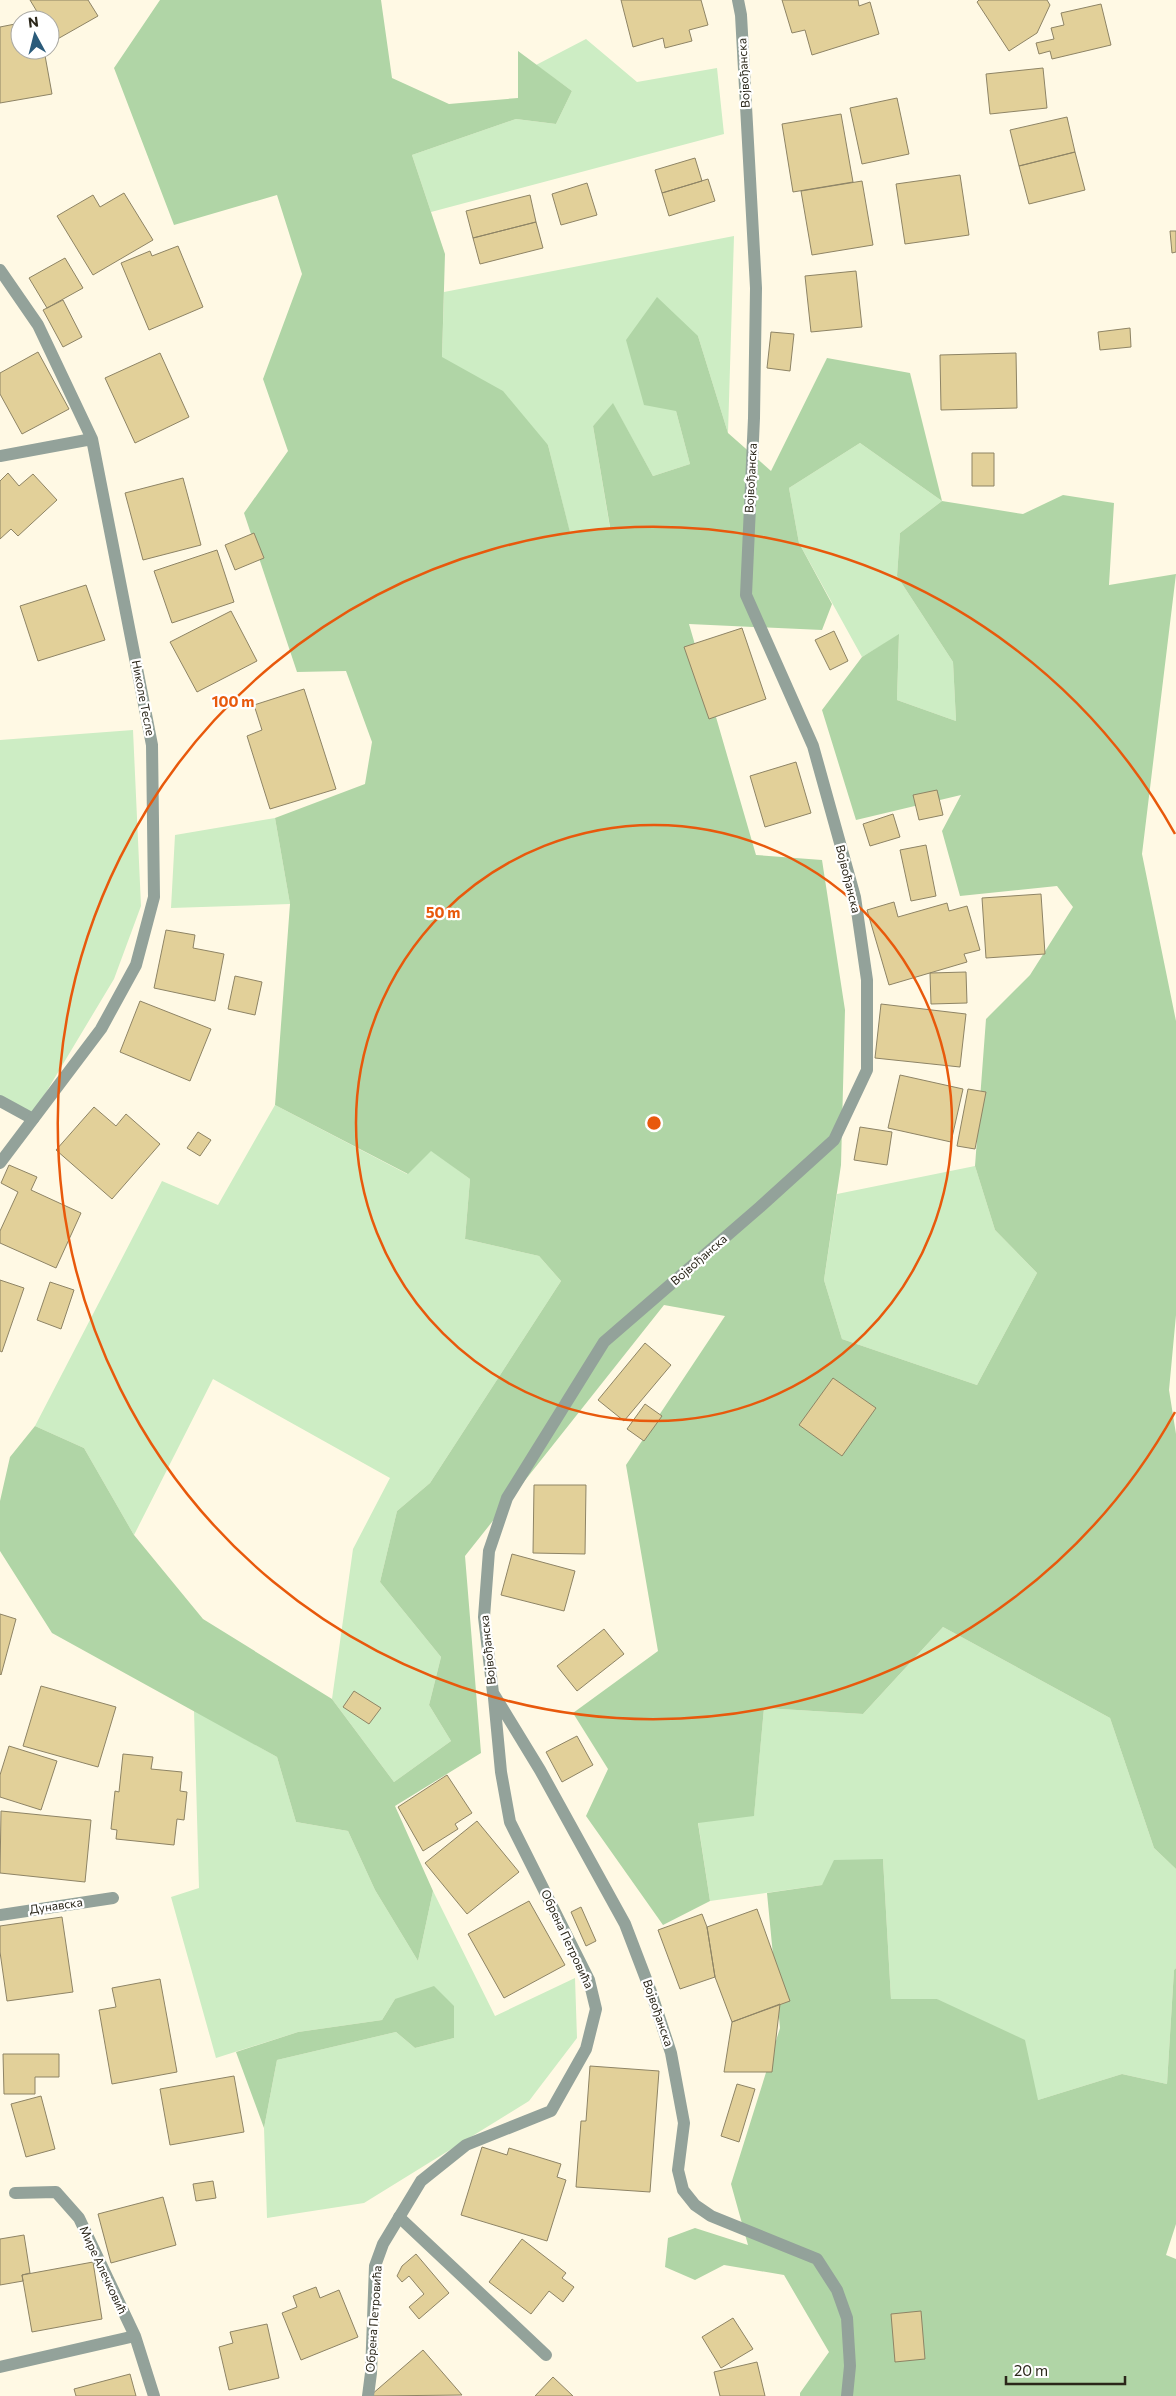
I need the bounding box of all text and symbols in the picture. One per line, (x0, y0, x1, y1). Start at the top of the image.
north arrow (10, 10, 60, 60)
text: N (27, 13, 40, 31)
street label: Војвођанска (734, 38, 752, 108)
street label: Војвођанска (741, 443, 759, 513)
street label: Николе Тесле (130, 659, 158, 737)
text: 100 m (212, 692, 254, 710)
street label: Војвођанска (834, 843, 864, 914)
text: 50 m (426, 903, 460, 921)
centre of rings (645, 1114, 663, 1132)
street label: Војвођанска (667, 1231, 729, 1287)
street label: Војвођанска (476, 1615, 498, 1686)
street label: Обрена Петровића (539, 1887, 597, 1990)
street label: Дунавска (28, 1894, 83, 1916)
street label: Војвођанска (641, 1977, 677, 2048)
street label: Мире Алечковић (77, 2223, 130, 2316)
street label: Обрена Петровића (362, 2265, 384, 2373)
scale bar (1006, 2354, 1125, 2386)
text: 20 m (1014, 2361, 1048, 2379)

